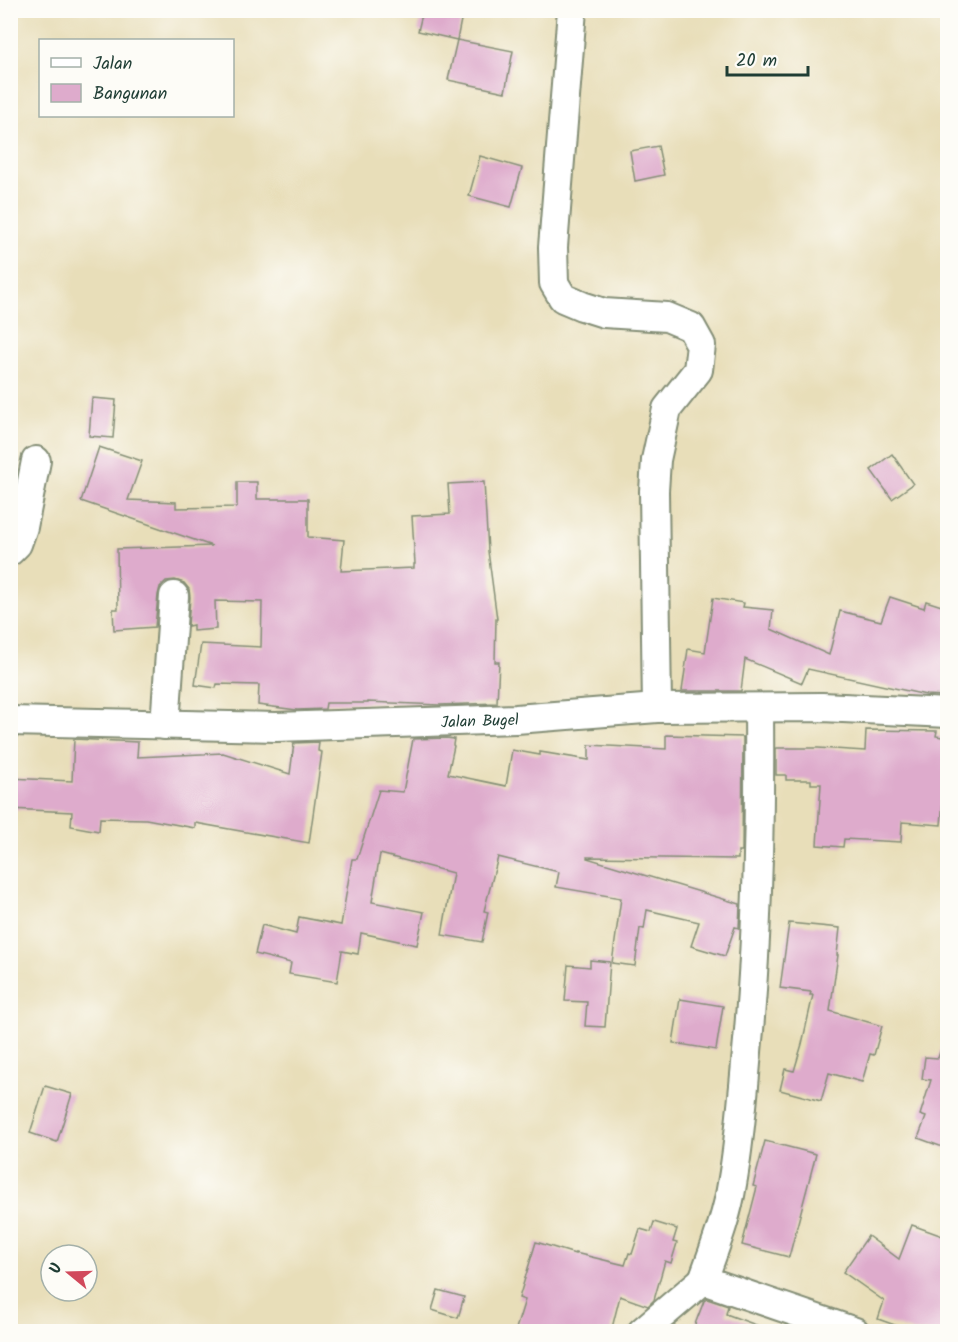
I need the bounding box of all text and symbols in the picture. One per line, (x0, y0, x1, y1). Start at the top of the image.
legend (39, 39, 234, 117)
scale bar (727, 39, 808, 77)
text: 20 m (736, 47, 777, 76)
text: Jalan (93, 50, 132, 79)
text: Bangunan (93, 80, 167, 109)
street label: Jalan Bugel (440, 708, 520, 735)
north arrow (39, 1243, 99, 1303)
text: U (43, 1260, 70, 1277)

